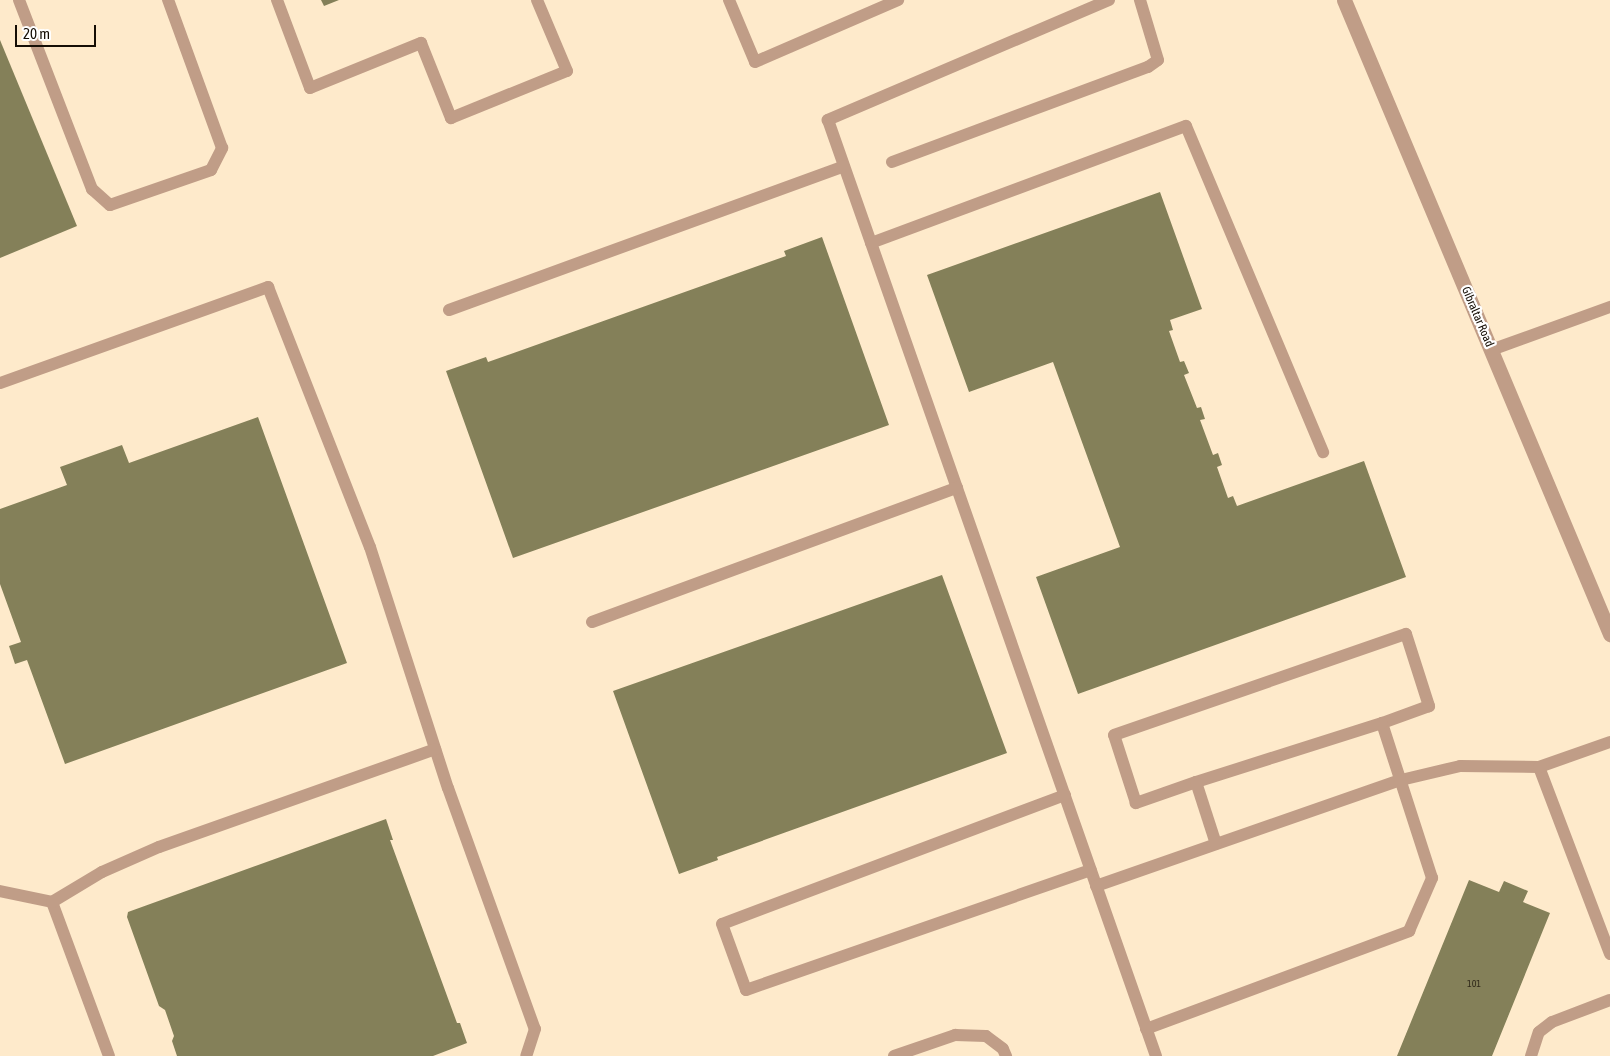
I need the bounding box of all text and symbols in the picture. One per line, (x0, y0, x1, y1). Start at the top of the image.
scale bar (18, 15, 99, 47)
text: 20 m (23, 25, 50, 42)
street label: Gibraltar Road (1458, 285, 1496, 349)
house number: 101 (1467, 978, 1481, 990)

